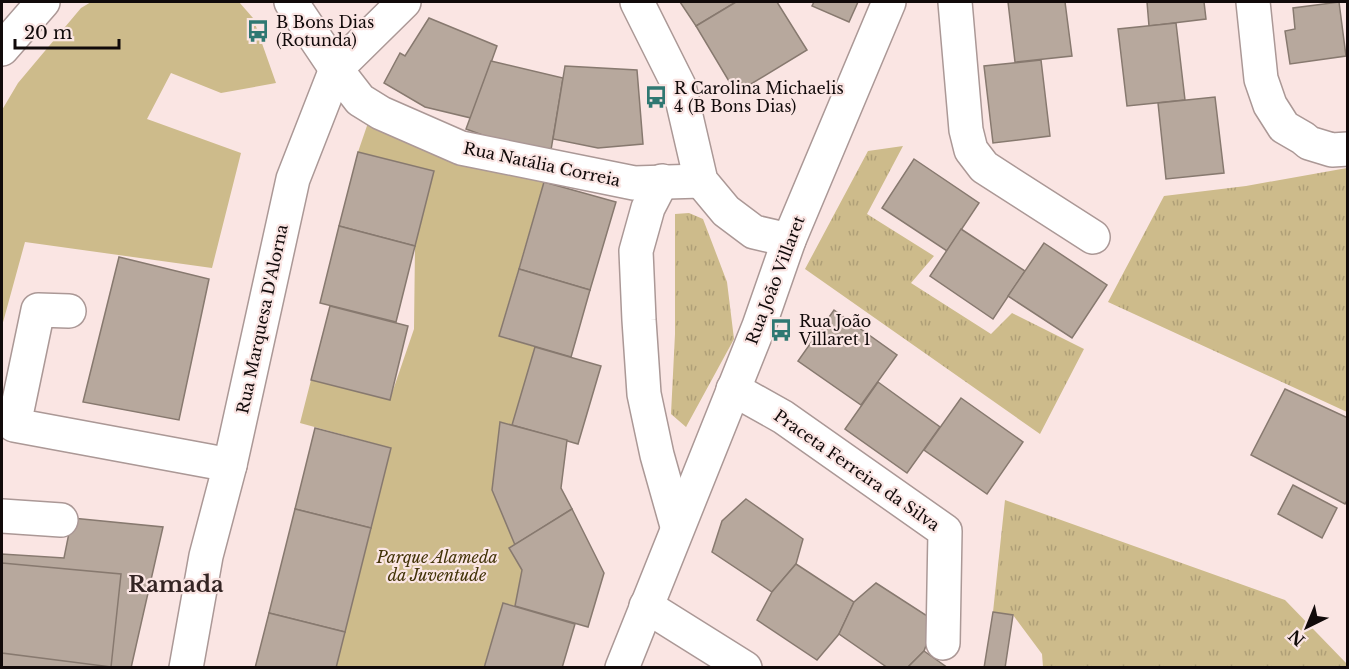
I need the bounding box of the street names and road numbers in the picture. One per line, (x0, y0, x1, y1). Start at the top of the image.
street label: Rua Natália Correia (462, 138, 622, 190)
street label: Rua João Villaret (741, 213, 809, 347)
street label: Rua Marquesa D'Alorna (232, 222, 292, 416)
street label: Praceta Ferreira da Silva (770, 405, 944, 535)

